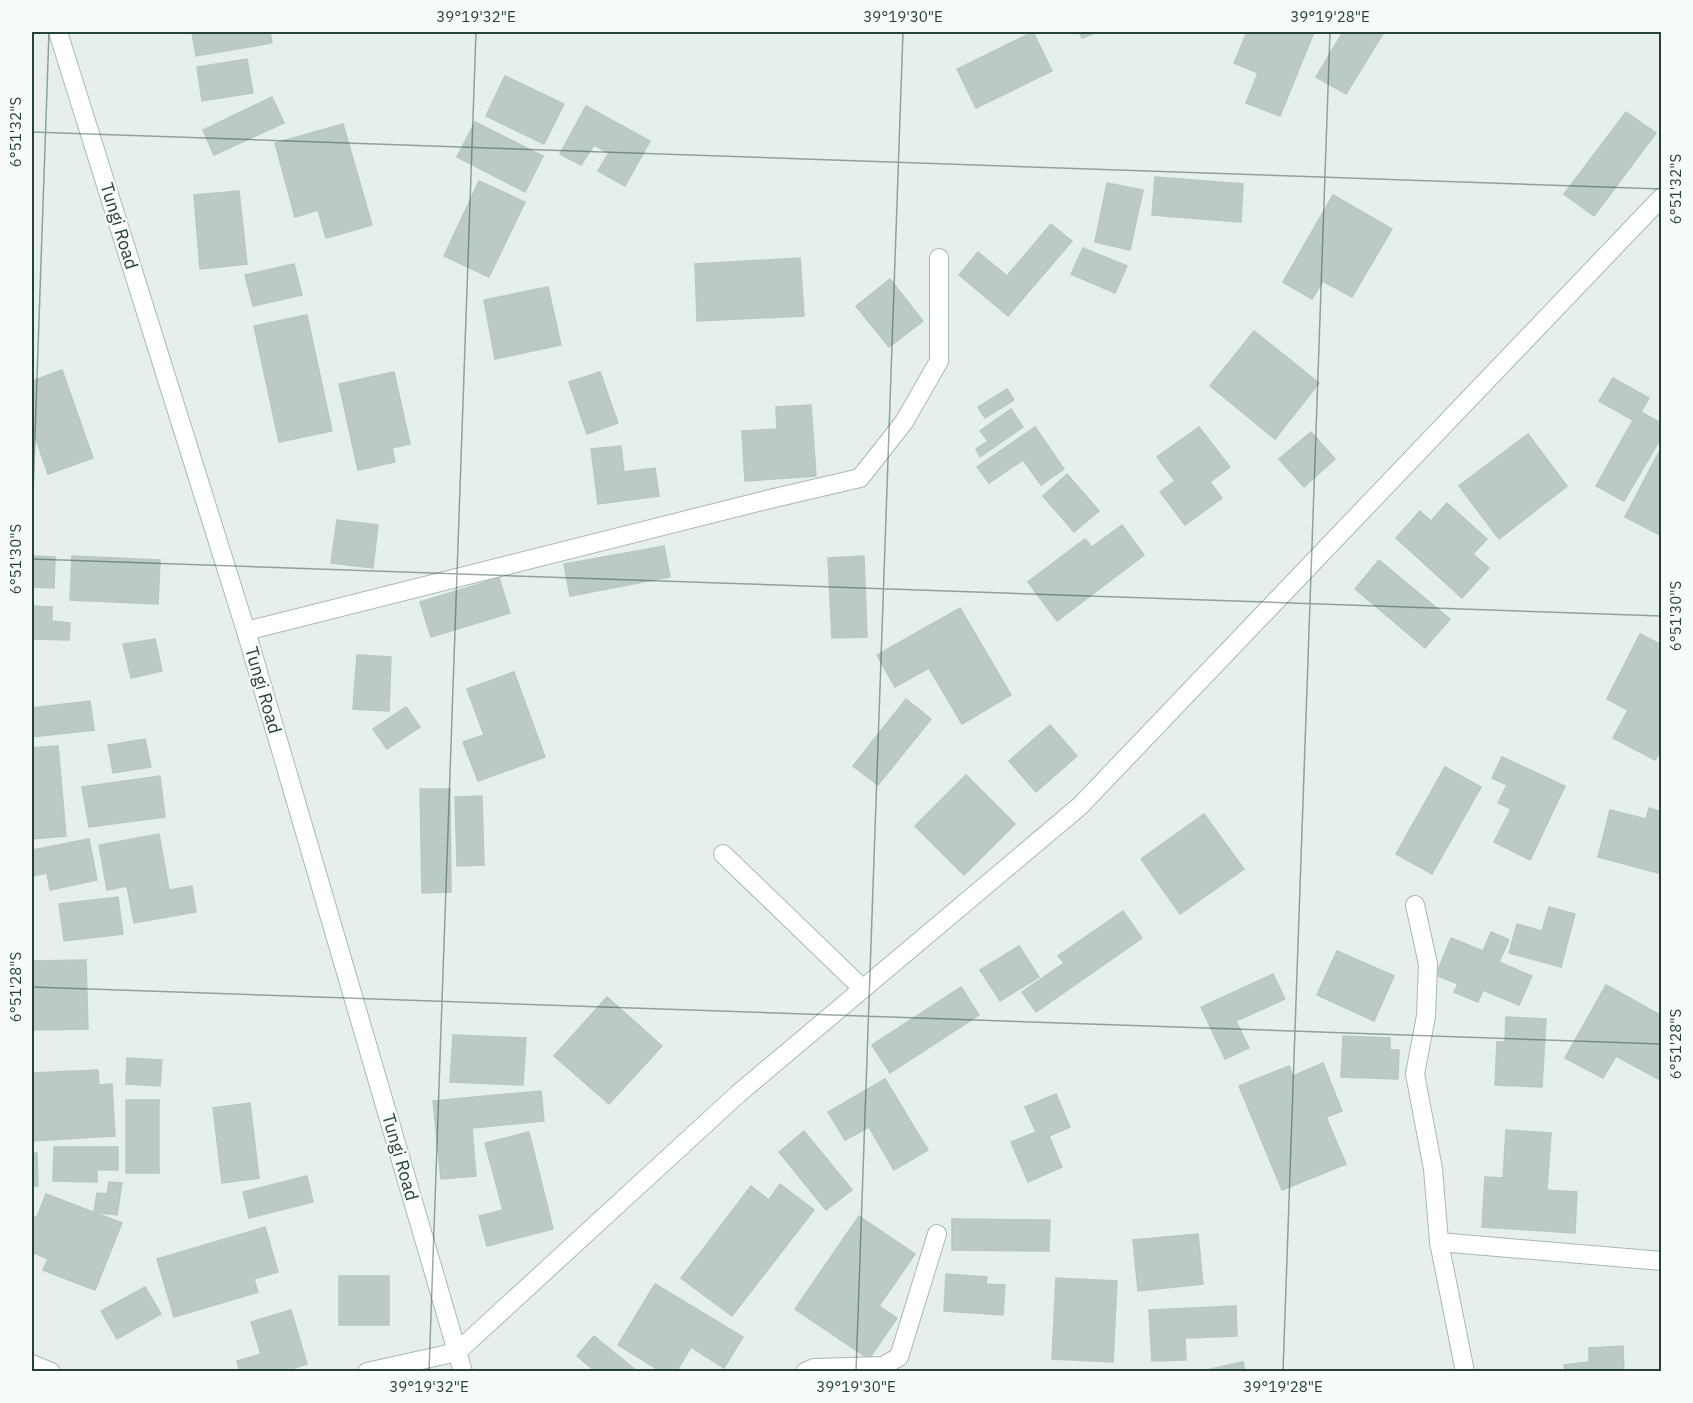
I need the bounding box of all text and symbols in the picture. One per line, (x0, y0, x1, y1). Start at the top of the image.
text: 39°19'32"E (436, 7, 516, 26)
text: 39°19'30"E (863, 7, 943, 26)
text: 39°19'28"E (1290, 7, 1370, 26)
text: 6°51'32"S (6, 97, 25, 167)
text: 6°51'32"S (1666, 154, 1685, 224)
street label: Tungi Road (95, 180, 144, 272)
text: 6°51'30"S (6, 524, 25, 594)
text: 6°51'30"S (1666, 581, 1685, 651)
street label: Tungi Road (240, 644, 287, 736)
text: 6°51'28"S (6, 952, 25, 1022)
text: 6°51'28"S (1666, 1009, 1685, 1079)
street label: Tungi Road (377, 1111, 424, 1203)
text: 39°19'32"E (389, 1377, 469, 1396)
text: 39°19'30"E (816, 1377, 896, 1396)
text: 39°19'28"E (1243, 1377, 1323, 1396)

